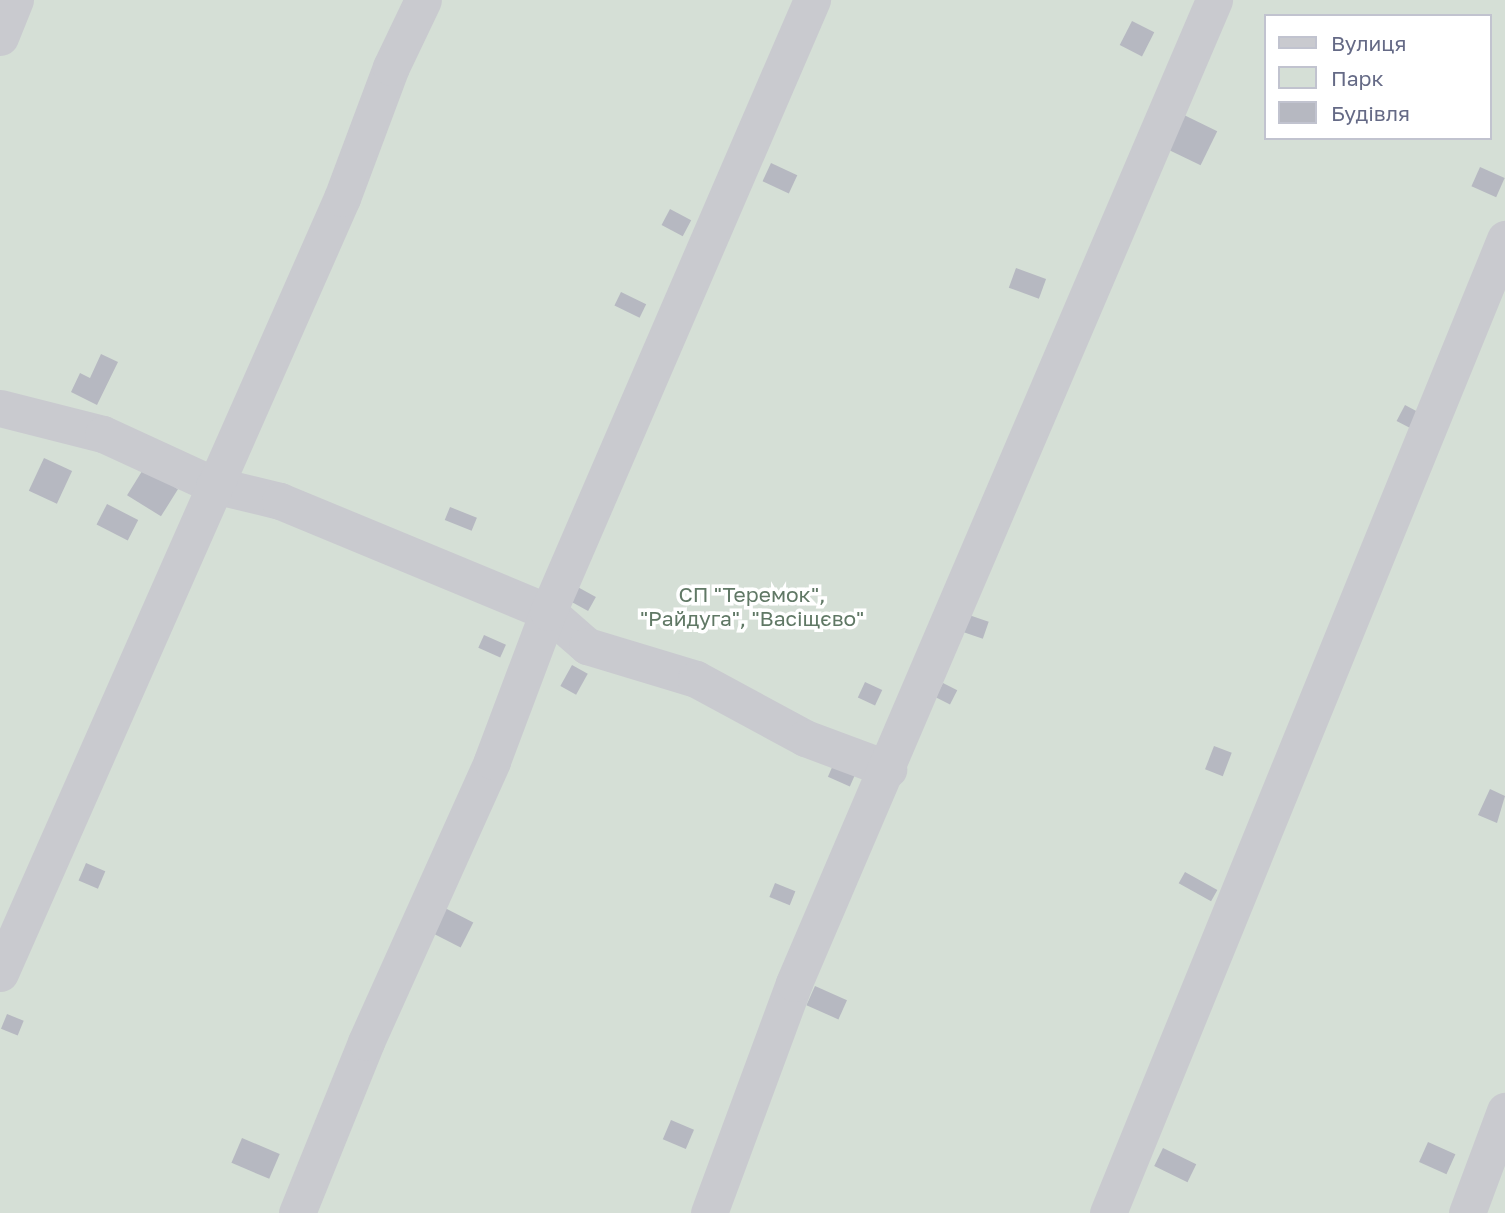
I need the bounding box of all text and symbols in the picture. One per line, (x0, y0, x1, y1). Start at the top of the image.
legend (1264, 14, 1491, 140)
text: Вулиця (1331, 30, 1407, 56)
text: Парк (1331, 65, 1384, 91)
text: Будівля (1331, 100, 1410, 126)
park label: СП "Теремок", "Райдуга", "Васіщєво" (640, 581, 864, 631)

